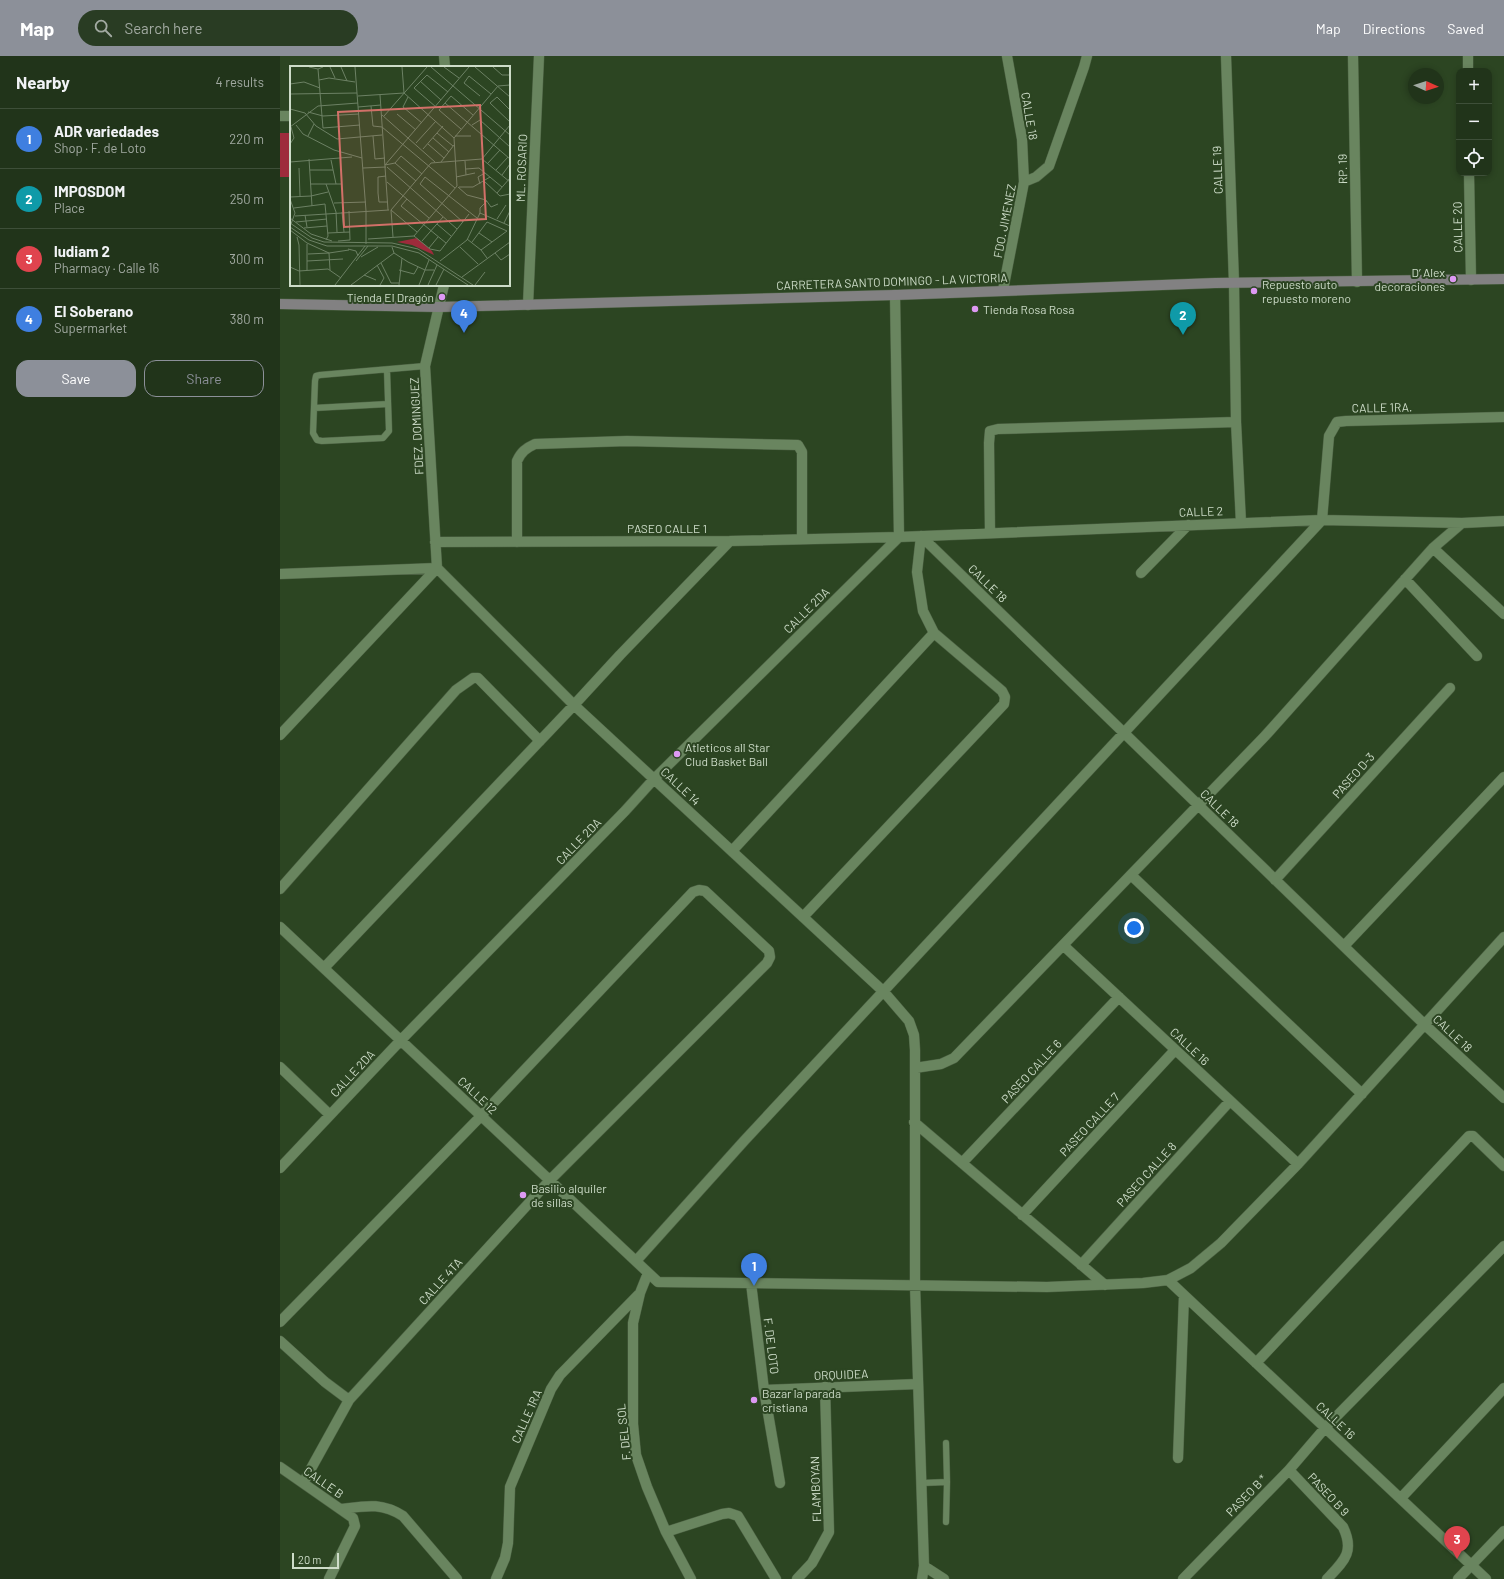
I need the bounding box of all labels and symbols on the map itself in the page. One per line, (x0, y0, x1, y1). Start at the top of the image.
inset map (290, 66, 510, 286)
north arrow (1408, 68, 1444, 104)
street label: CALLE 18 (1019, 91, 1041, 141)
street label: ML. ROSARIO (513, 134, 529, 202)
street label: CALLE 19 (1209, 146, 1225, 194)
street label: RP. 19 (1335, 154, 1349, 184)
street label: FDO. JIMENEZ (990, 183, 1018, 259)
street label: CALLE 20 (1450, 201, 1464, 253)
place label: D’ Alex decoraciones (1375, 265, 1445, 293)
street label: CARRETERA SANTO DOMINGO - LA VICTORIA (776, 270, 1008, 292)
marker: D’ Alex decoraciones (1448, 274, 1458, 284)
place label: Repuesto auto repuesto moreno (1262, 277, 1351, 305)
marker: Repuesto auto repuesto moreno (1249, 286, 1259, 296)
place label: Tienda El Dragón (347, 290, 434, 304)
marker: Tienda El Dragón (437, 292, 447, 302)
pin: 4 (451, 300, 477, 333)
place label: Tienda Rosa Rosa (983, 302, 1075, 316)
pin: 2 (1170, 302, 1196, 335)
marker: Tienda Rosa Rosa (970, 304, 980, 314)
street label: FDEZ. DOMINGUEZ (406, 377, 426, 475)
street label: CALLE 1RA. (1352, 399, 1412, 415)
street label: CALLE 2 (1179, 503, 1223, 519)
street label: PASEO CALLE 1 (627, 521, 707, 535)
street label: CALLE 18 (966, 561, 1010, 605)
street label: CALLE 2DA (780, 584, 832, 636)
place label: Atleticos all Star Clud Basket Ball (685, 740, 770, 768)
marker: Atleticos all Star Clud Basket Ball (672, 749, 682, 759)
street label: PASEO D-3 (1329, 749, 1377, 801)
street label: CALLE 14 (658, 764, 704, 808)
street label: CALLE 18 (1198, 786, 1242, 830)
street label: CALLE 2DA (553, 815, 603, 867)
your location (1124, 918, 1144, 938)
street label: CALLE 18 (1431, 1011, 1475, 1055)
street label: CALLE 16 (1168, 1024, 1212, 1068)
street label: PASEO CALLE 6 (998, 1036, 1064, 1106)
street label: CALLE 2DA (327, 1047, 377, 1099)
street label: CALLE 12 (455, 1073, 501, 1117)
street label: PASEO CALLE 7 (1056, 1089, 1122, 1159)
street label: PASEO CALLE 8 (1113, 1139, 1179, 1209)
place label: Basilio alquiler de sillas (531, 1181, 607, 1209)
marker: Basilio alquiler de sillas (518, 1190, 528, 1200)
pin: 1 (741, 1253, 767, 1286)
street label: CALLE 4TA (415, 1255, 465, 1307)
street label: F. DE LOTO (762, 1317, 782, 1375)
street label: ORQUIDEA (813, 1366, 869, 1382)
place label: Bazar la parada cristiana (762, 1386, 841, 1414)
street label: CALLE 1RA (508, 1387, 544, 1445)
marker: Bazar la parada cristiana (749, 1395, 759, 1405)
street label: CALLE 16 (1314, 1398, 1358, 1442)
street label: F. DEL SOL (613, 1403, 633, 1461)
street label: FLAMBOYAN (807, 1456, 823, 1522)
street label: CALLE B (301, 1463, 347, 1501)
street label: PASEO B 9 (1305, 1469, 1353, 1519)
street label: PASEO B * (1223, 1471, 1269, 1519)
pin: 3 (1444, 1526, 1470, 1559)
scale bar (292, 1551, 339, 1570)

